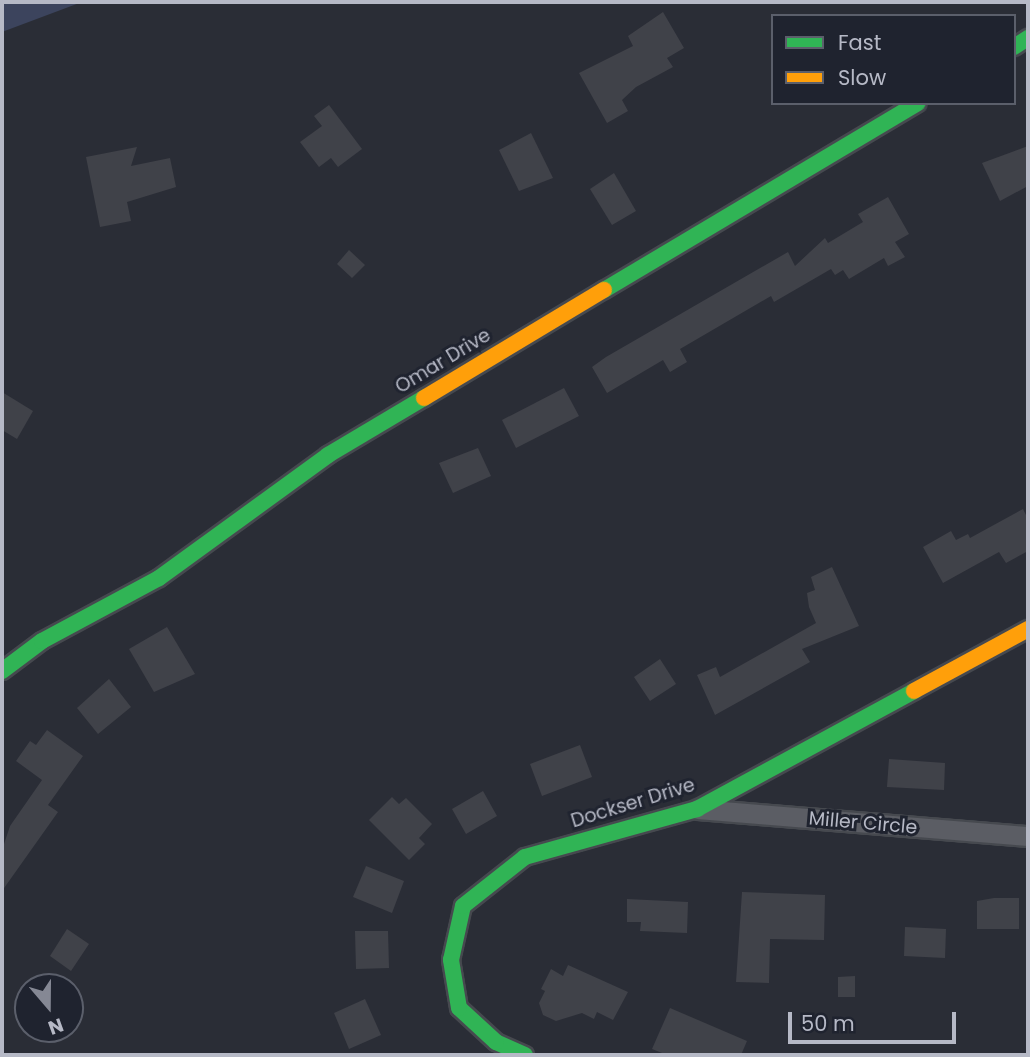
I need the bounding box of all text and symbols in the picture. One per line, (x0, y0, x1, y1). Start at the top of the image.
legend (771, 14, 1016, 105)
text: Fast (838, 28, 881, 57)
text: Slow (838, 63, 886, 92)
street label: Omar Drive (391, 324, 495, 398)
street label: Dockser Drive (568, 773, 698, 833)
street label: Miller Circle (808, 807, 918, 839)
north arrow (14, 973, 84, 1043)
scale bar (792, 998, 960, 1042)
text: 50 m (801, 1009, 855, 1038)
text: N (44, 1011, 67, 1041)

